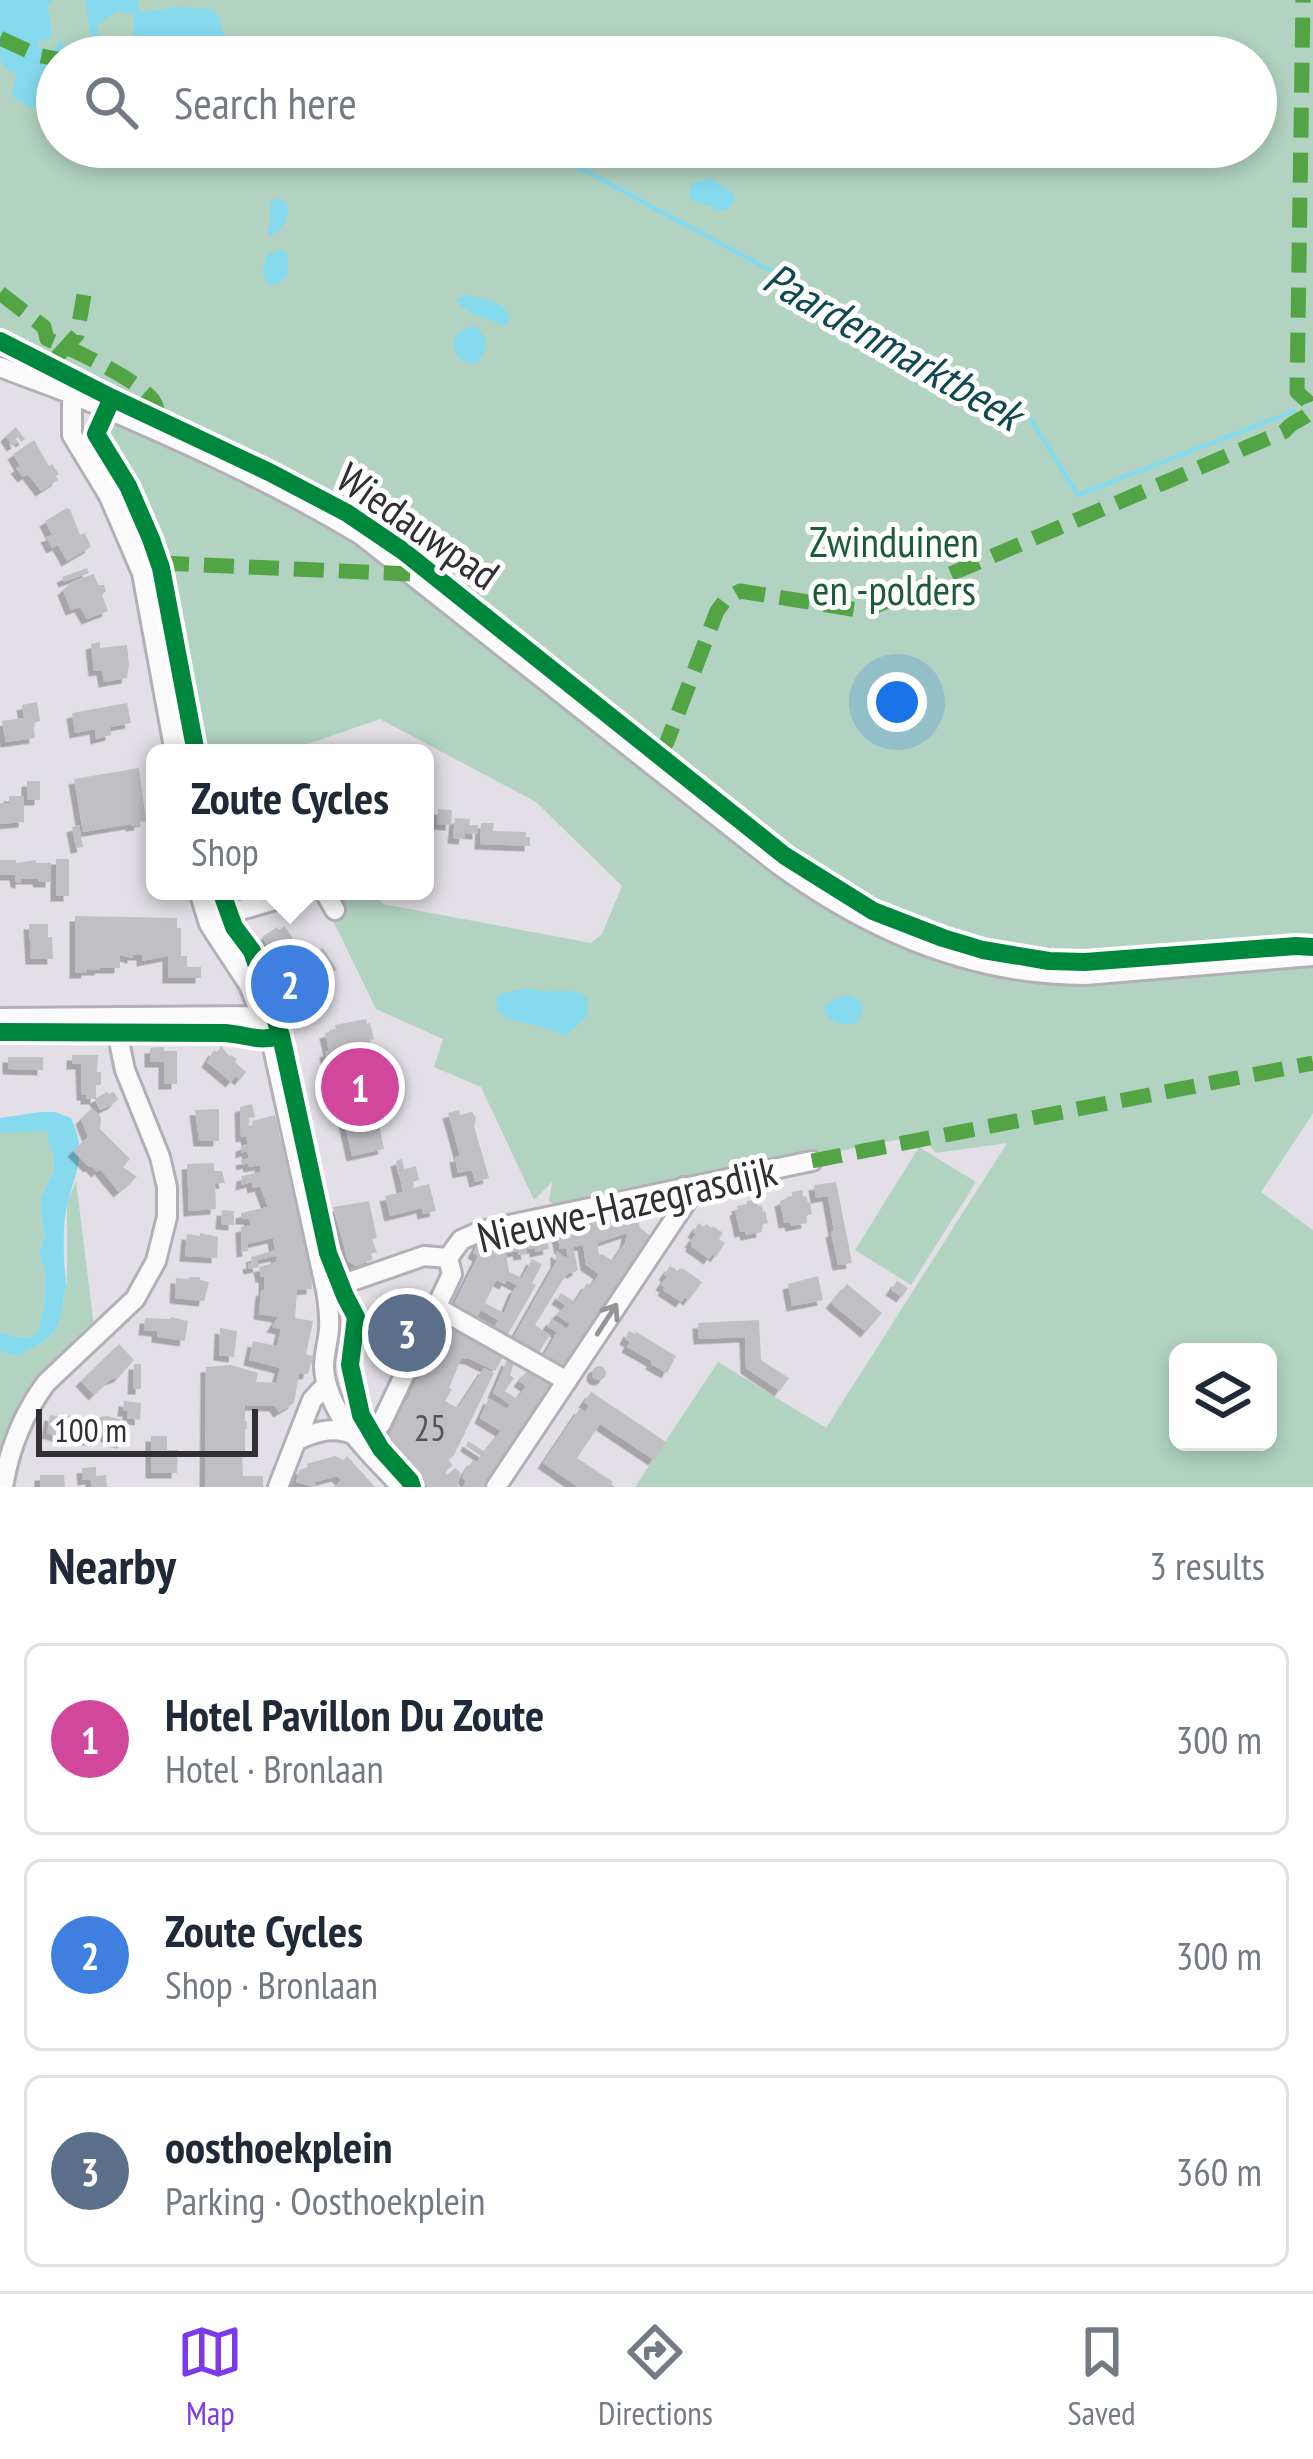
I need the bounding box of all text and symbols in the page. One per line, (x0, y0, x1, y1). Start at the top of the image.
search box (36, 36, 1277, 168)
icon: search (78, 69, 144, 135)
text: Search here (174, 73, 357, 131)
water label: Paardenmarktbeek (754, 248, 1037, 445)
street label: Wiedauwpad (326, 450, 510, 601)
park label: Zwinduinen en -polders (809, 514, 979, 617)
your location (867, 672, 927, 732)
popup (146, 744, 434, 900)
text: Zoute Cycles (191, 768, 389, 826)
text: Shop (191, 826, 259, 877)
pin: 2 (251, 939, 329, 1029)
pin: 1 (321, 1042, 399, 1132)
street label: Nieuwe-Hazegrasdijk (472, 1142, 782, 1265)
pin: 3 (368, 1288, 446, 1378)
one-way arrow (594, 1303, 619, 1337)
map controls (1169, 1343, 1277, 1451)
button: layers (1169, 1343, 1277, 1451)
scale bar (36, 1403, 258, 1456)
house number: 25 (414, 1404, 446, 1451)
text: 100 m (54, 1408, 127, 1451)
text: Nearby (48, 1532, 176, 1598)
text: 3 results (1149, 1540, 1265, 1591)
text: Hotel Pavillon Du Zoute (165, 1685, 544, 1743)
text: 1 (81, 1714, 99, 1765)
text: 300 m (1176, 1714, 1262, 1765)
text: Hotel · Bronlaan (165, 1743, 384, 1794)
text: Zoute Cycles (165, 1901, 363, 1959)
text: 2 (81, 1930, 99, 1981)
text: 300 m (1176, 1930, 1262, 1981)
text: Shop · Bronlaan (165, 1959, 378, 2010)
text: oosthoekplein (165, 2117, 393, 2175)
text: 3 (81, 2146, 99, 2197)
text: 360 m (1176, 2146, 1262, 2197)
text: Parking · Oosthoekplein (165, 2175, 485, 2226)
tab: Map (177, 2319, 243, 2434)
tab: Directions (598, 2319, 713, 2434)
tab: Saved (1068, 2319, 1136, 2434)

